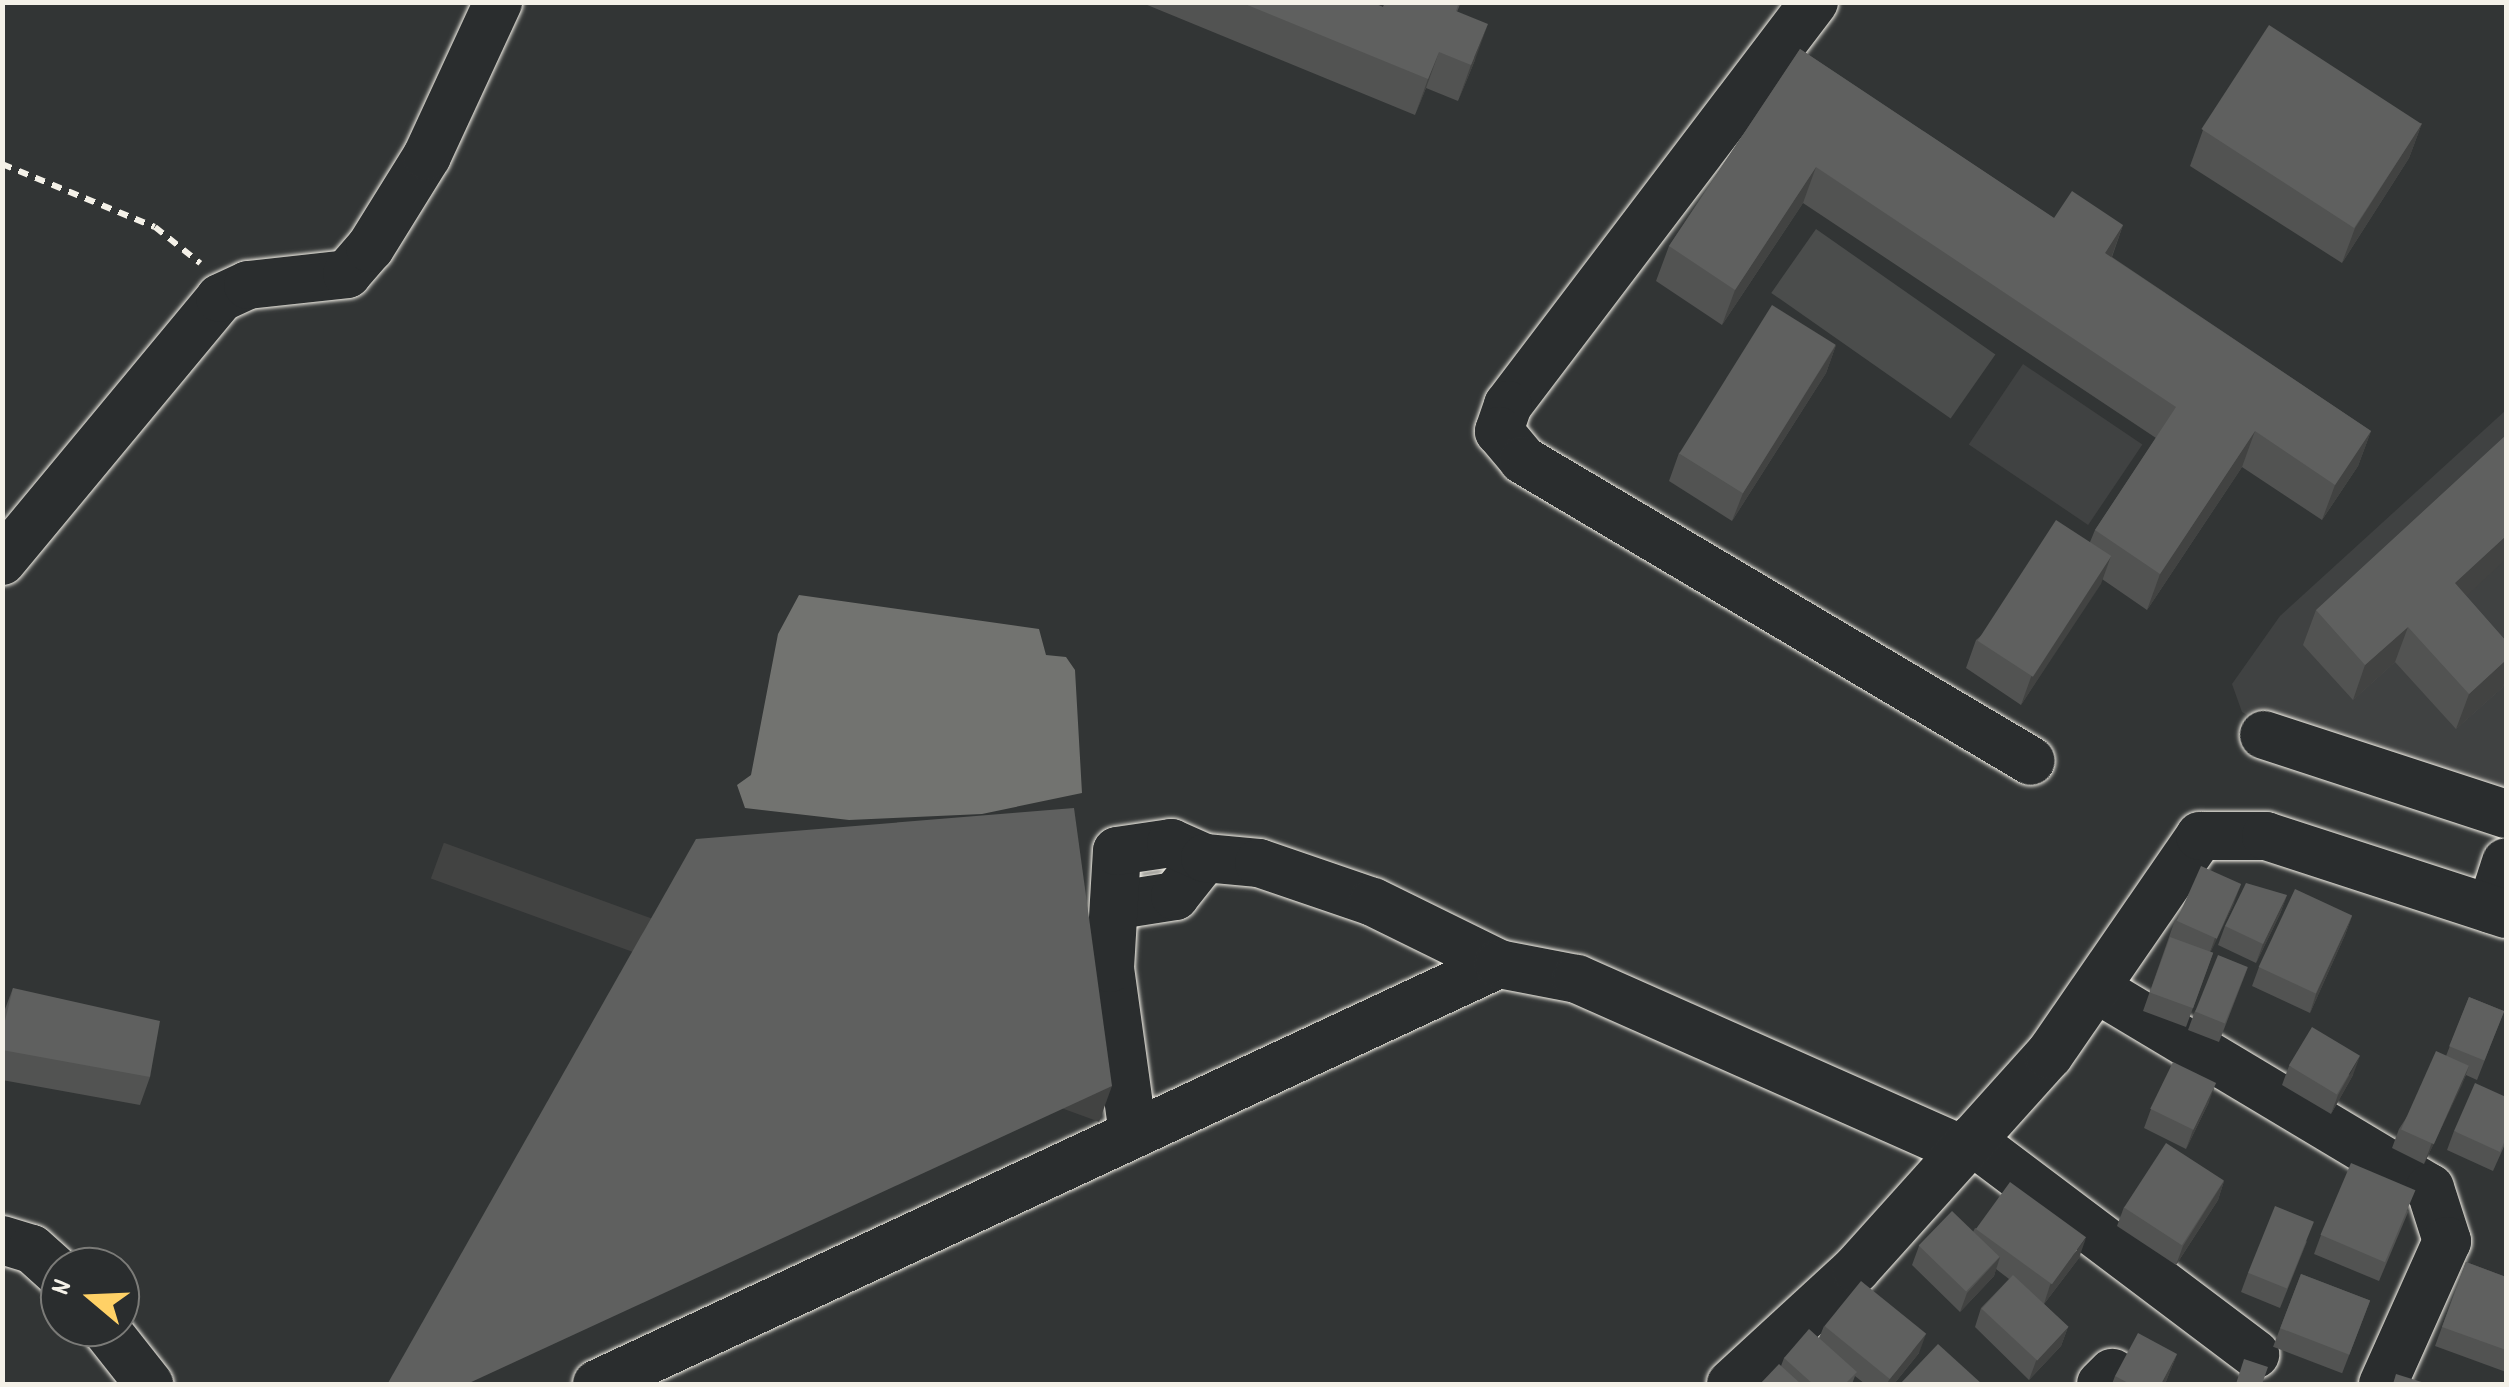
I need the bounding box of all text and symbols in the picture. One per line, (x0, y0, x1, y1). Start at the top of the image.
north arrow (40, 1247, 140, 1347)
text: N (42, 1275, 85, 1301)

